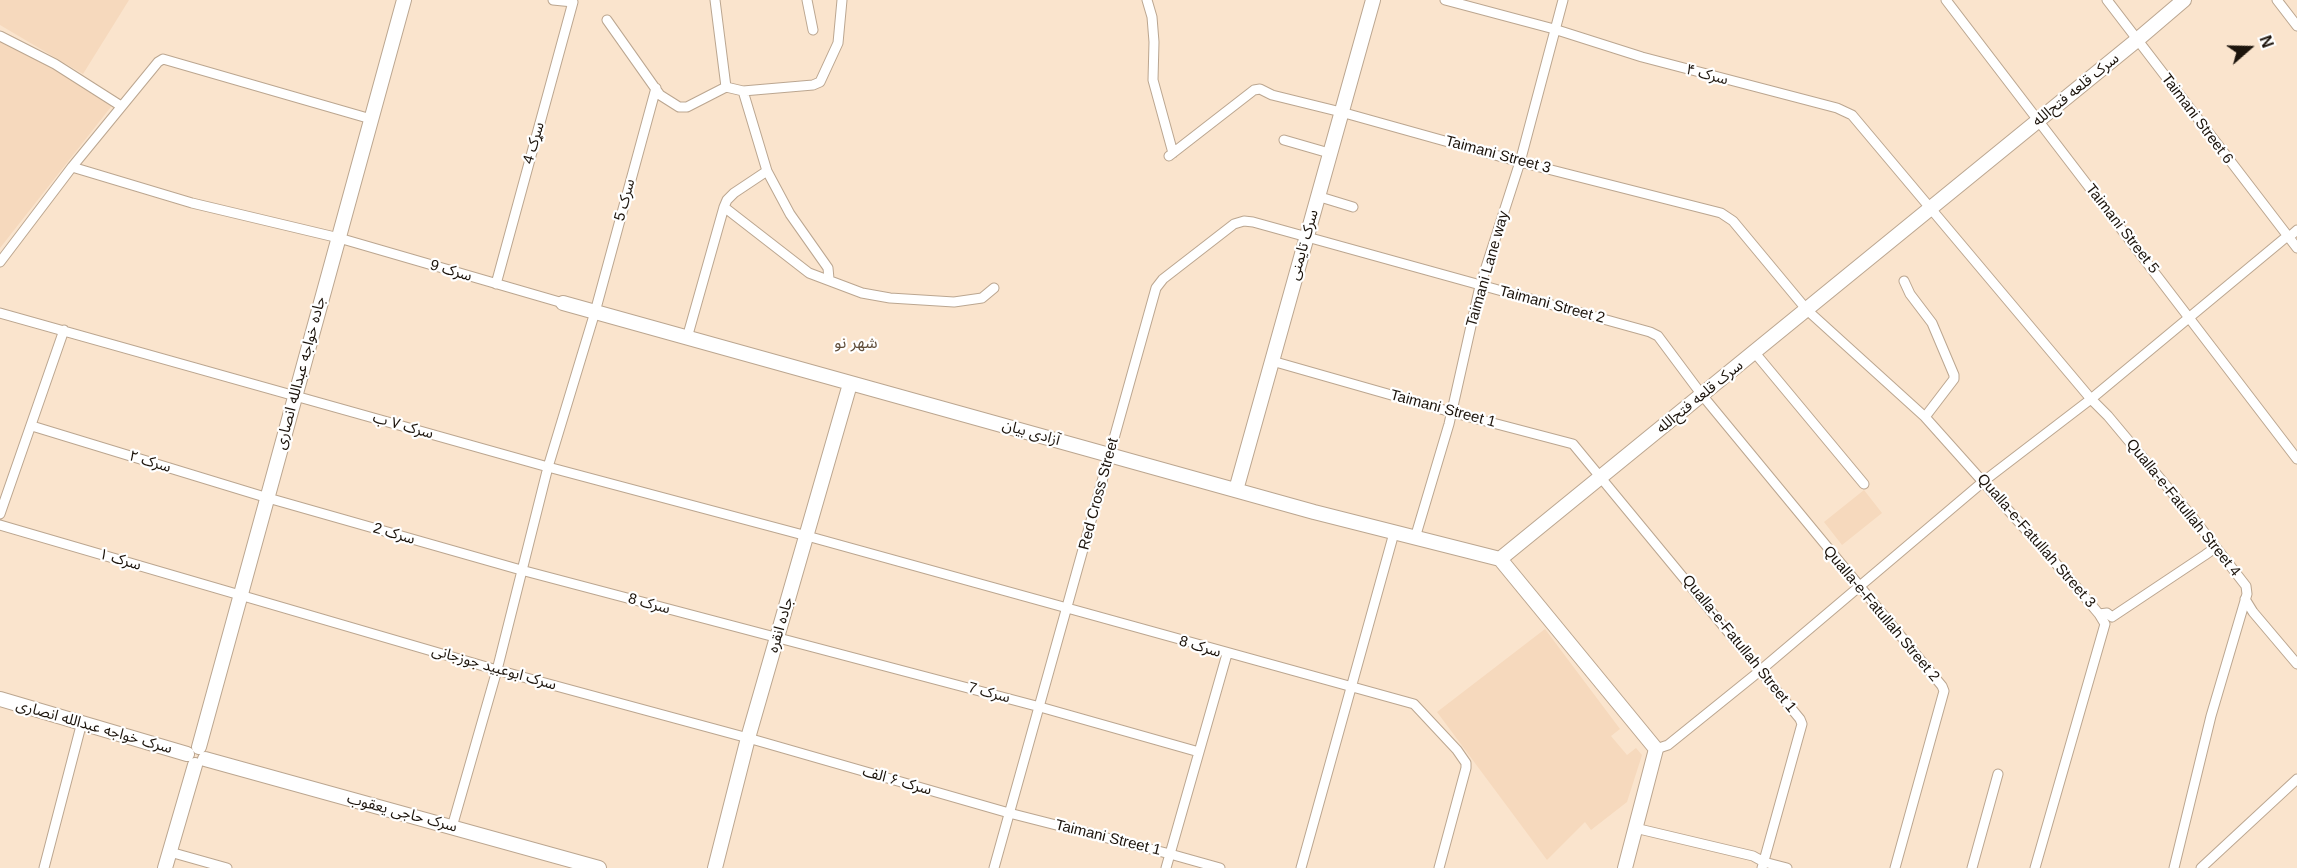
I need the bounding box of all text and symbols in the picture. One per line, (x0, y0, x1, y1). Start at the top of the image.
north arrow (2219, 18, 2279, 78)
text: N (2256, 33, 2276, 50)
street label: سرک قلعه فتح‌الله (2029, 50, 2123, 130)
street label: سرک ۴ (1684, 61, 1730, 89)
street label: Taimani Street 6 (2157, 70, 2237, 168)
street label: سړک 4 (519, 120, 549, 166)
street label: Taimani Street 3 (1443, 132, 1553, 178)
street label: سرک 5 (611, 177, 639, 223)
street label: Taimani Street 5 (2082, 181, 2162, 277)
street label: سرک تایمنی (1285, 208, 1323, 282)
street label: Taimani Lane way (1463, 209, 1513, 329)
street label: سرک 9 (428, 256, 474, 286)
street label: Taimani Street 2 (1497, 282, 1607, 328)
street label: جاده خواجه عبدالله انصاری (272, 295, 330, 451)
district label: شهر نو (834, 334, 878, 354)
street label: سرک قلعه فتح‌الله (1653, 357, 1747, 437)
street label: Taimani Street 1 (1388, 386, 1498, 432)
street label: سرک ۷ ب (371, 409, 435, 443)
street label: آزادی بیان (1000, 416, 1062, 450)
street label: Red Cross Street (1075, 436, 1123, 552)
street label: Qualla-e-Fatullah Street 4 (2122, 436, 2244, 580)
street label: سرک ۲ (127, 447, 173, 477)
street label: Qualla-e-Fatullah Street 3 (1973, 470, 2099, 612)
street label: سرک 2 (371, 519, 417, 549)
street label: Qualla-e-Fatullah Street 2 (1819, 542, 1943, 686)
street label: سرک ۱ (97, 545, 143, 575)
street label: Qualla-e-Fatullah Street 1 (1678, 572, 1800, 716)
street label: سرک 8 (626, 590, 672, 618)
street label: جاده انقره (764, 595, 798, 655)
street label: سرک 8 (1177, 632, 1223, 662)
street label: سرک ابوعبید جوزجانی (430, 642, 558, 694)
street label: سرک 7 (966, 679, 1012, 707)
street label: سرک خواجه عبدالله انصاری (14, 696, 174, 758)
street label: سرک ۶ الف (860, 763, 934, 799)
street label: سرک حاجی یعقوب (345, 790, 459, 836)
street label: Taimani Street 1 (1053, 816, 1163, 860)

